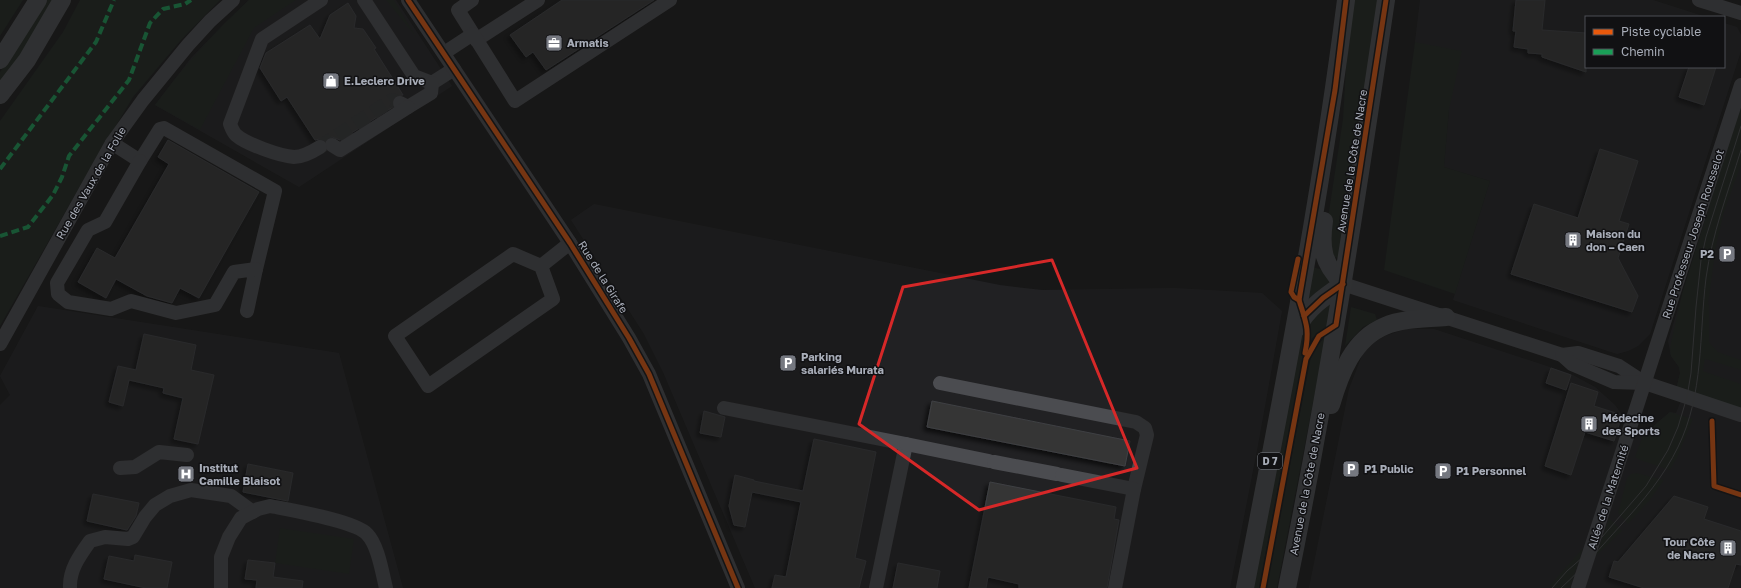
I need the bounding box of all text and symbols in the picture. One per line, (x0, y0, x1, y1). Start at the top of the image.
legend (1585, 16, 1725, 68)
text: Piste cyclable (1621, 24, 1701, 39)
office icon: Armatis (544, 33, 564, 53)
place label: Armatis (567, 36, 609, 49)
text: Chemin (1621, 44, 1665, 59)
shop icon: E.Leclerc Drive (321, 71, 341, 91)
place label: E.Leclerc Drive (344, 74, 425, 87)
street label: Avenue de la Côte de Nacre (1334, 88, 1369, 233)
street label: Rue des Vaux de la Folie (53, 124, 128, 241)
street label: Rue Professeur Joseph Rousselot (1659, 148, 1726, 320)
place label: Maison du don – Caen (1586, 227, 1645, 253)
building icon: Maison du don – Caen (1563, 230, 1583, 250)
street label: Rue de la Girafe (576, 238, 631, 315)
parking icon: P2 (1717, 244, 1737, 264)
place label: P2 (1700, 247, 1714, 260)
place label: Parking salariés Murata (801, 350, 884, 376)
parking icon: Parking salariés Murata (778, 353, 798, 373)
place label: Médecine des Sports (1602, 411, 1660, 437)
street label: Avenue de la Côte de Nacre (1286, 412, 1327, 556)
building icon: Médecine des Sports (1579, 414, 1599, 434)
street label: Allée de la Maternité (1584, 443, 1631, 551)
road number: D 7 (1258, 453, 1282, 469)
parking icon: P1 Public (1341, 459, 1361, 479)
place label: Institut Camille Blaisot (199, 461, 281, 487)
parking icon: P1 Personnel (1433, 461, 1453, 481)
place label: P1 Public (1364, 462, 1414, 475)
hospital icon: Institut Camille Blaisot (176, 464, 196, 484)
place label: P1 Personnel (1456, 464, 1526, 477)
place label: Tour Côte de Nacre (1663, 535, 1716, 561)
building icon: Tour Côte de Nacre (1718, 538, 1738, 558)

